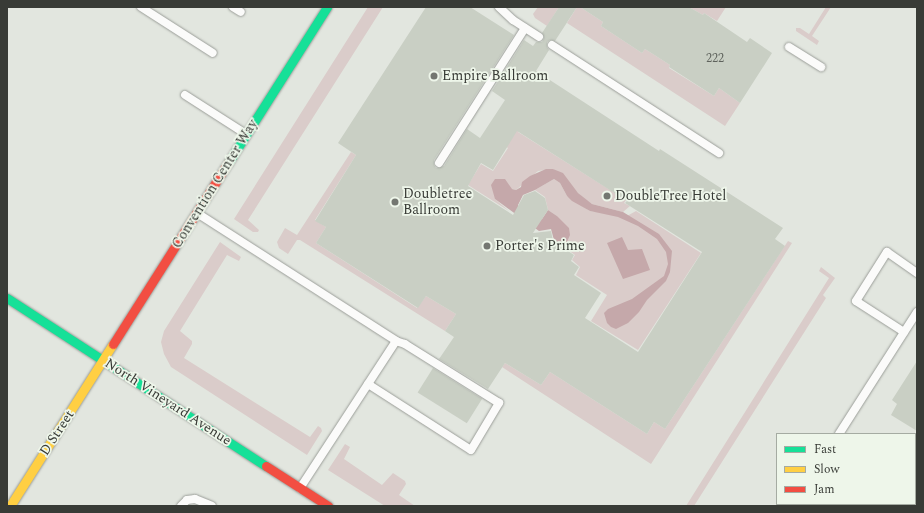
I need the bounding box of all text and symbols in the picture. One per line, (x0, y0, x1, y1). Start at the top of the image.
house number: 222 (706, 52, 724, 66)
place label: Empire Ballroom (442, 68, 548, 84)
marker: Empire Ballroom (429, 71, 439, 81)
street label: Convention Center Way (168, 116, 262, 252)
place label: Doubletree Ballroom (403, 186, 472, 218)
place label: DoubleTree Hotel (615, 188, 726, 204)
marker: DoubleTree Hotel (602, 191, 612, 201)
marker: Doubletree Ballroom (390, 197, 400, 207)
place label: Porter's Prime (495, 238, 585, 254)
marker: Porter's Prime (482, 241, 492, 251)
street label: North Vineyard Avenue (102, 355, 234, 449)
street label: D Street (36, 407, 78, 459)
legend (776, 433, 916, 505)
text: Fast (814, 440, 836, 459)
text: Slow (814, 460, 839, 479)
text: Jam (814, 480, 835, 499)

